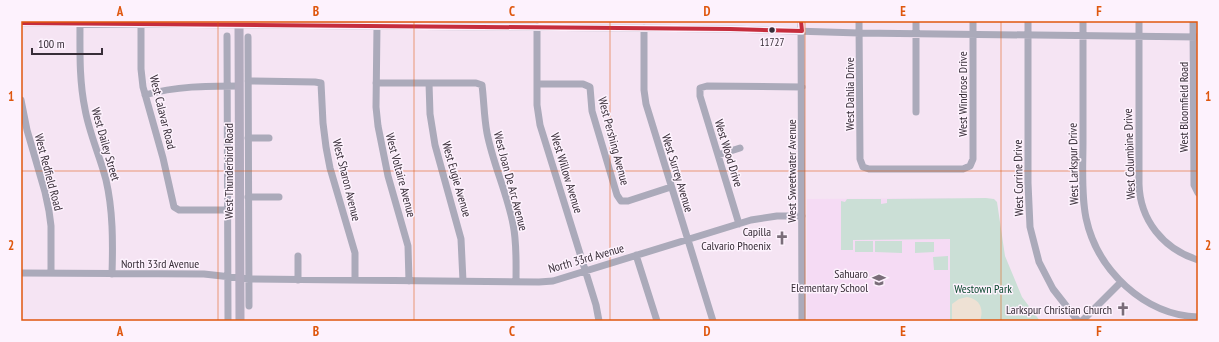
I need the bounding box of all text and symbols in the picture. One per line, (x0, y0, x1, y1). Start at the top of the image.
text: A (116, 3, 124, 20)
text: B (313, 3, 319, 20)
text: C (509, 3, 515, 20)
text: D (704, 3, 711, 20)
text: E (900, 3, 906, 20)
text: F (1096, 3, 1102, 20)
marker: 11727 (767, 25, 777, 35)
scale bar (32, 30, 102, 56)
place label: 11727 (760, 35, 784, 49)
text: 100 m (38, 36, 65, 51)
street label: West Windrose Drive (955, 51, 970, 137)
street label: West Dahlia Drive (842, 57, 857, 131)
street label: West Bloomfield Road (1176, 62, 1191, 152)
street label: West Calavar Road (147, 73, 179, 151)
text: 1 (8, 88, 14, 105)
text: 1 (1205, 88, 1211, 105)
street label: West Pershing Avenue (595, 95, 633, 187)
street label: West Dailey Street (88, 106, 124, 183)
street label: West Columbine Drive (1120, 108, 1138, 200)
street label: West Wood Drive (712, 117, 746, 189)
street label: West Sweetwater Avenue (784, 119, 799, 223)
street label: West Thunderbird Road (221, 123, 236, 219)
street label: West Larkspur Drive (1065, 123, 1081, 205)
street label: West Joan De Arc Avenue (491, 130, 531, 232)
street label: West Voltaire Avenue (383, 131, 419, 219)
street label: West Willow Avenue (548, 131, 586, 215)
street label: West Redfield Road (32, 132, 66, 212)
street label: West Surrey Avenue (659, 132, 697, 214)
street label: West Sharon Avenue (330, 137, 364, 223)
street label: West Eugie Avenue (439, 139, 475, 219)
street label: West Corrine Drive (1010, 140, 1026, 216)
place label: Capilla Calvario Phoenix (701, 224, 771, 253)
church icon: Capilla Calvario Phoenix (774, 230, 790, 246)
text: 2 (8, 237, 14, 254)
text: 2 (1205, 237, 1211, 254)
street label: North 33rd Avenue (546, 240, 626, 276)
street label: North 33rd Avenue (121, 256, 199, 271)
place label: Sahuaro Elementary School (791, 266, 868, 295)
school or university icon: Sahuaro Elementary School (871, 272, 887, 288)
park label: Westown Park (954, 281, 1012, 296)
church icon: Larkspur Christian Church (1115, 301, 1131, 317)
place label: Larkspur Christian Church (1006, 302, 1112, 317)
text: A (116, 323, 124, 340)
text: B (313, 323, 319, 340)
text: C (509, 323, 515, 340)
text: D (704, 323, 711, 340)
text: E (900, 323, 906, 340)
text: F (1096, 323, 1102, 340)

